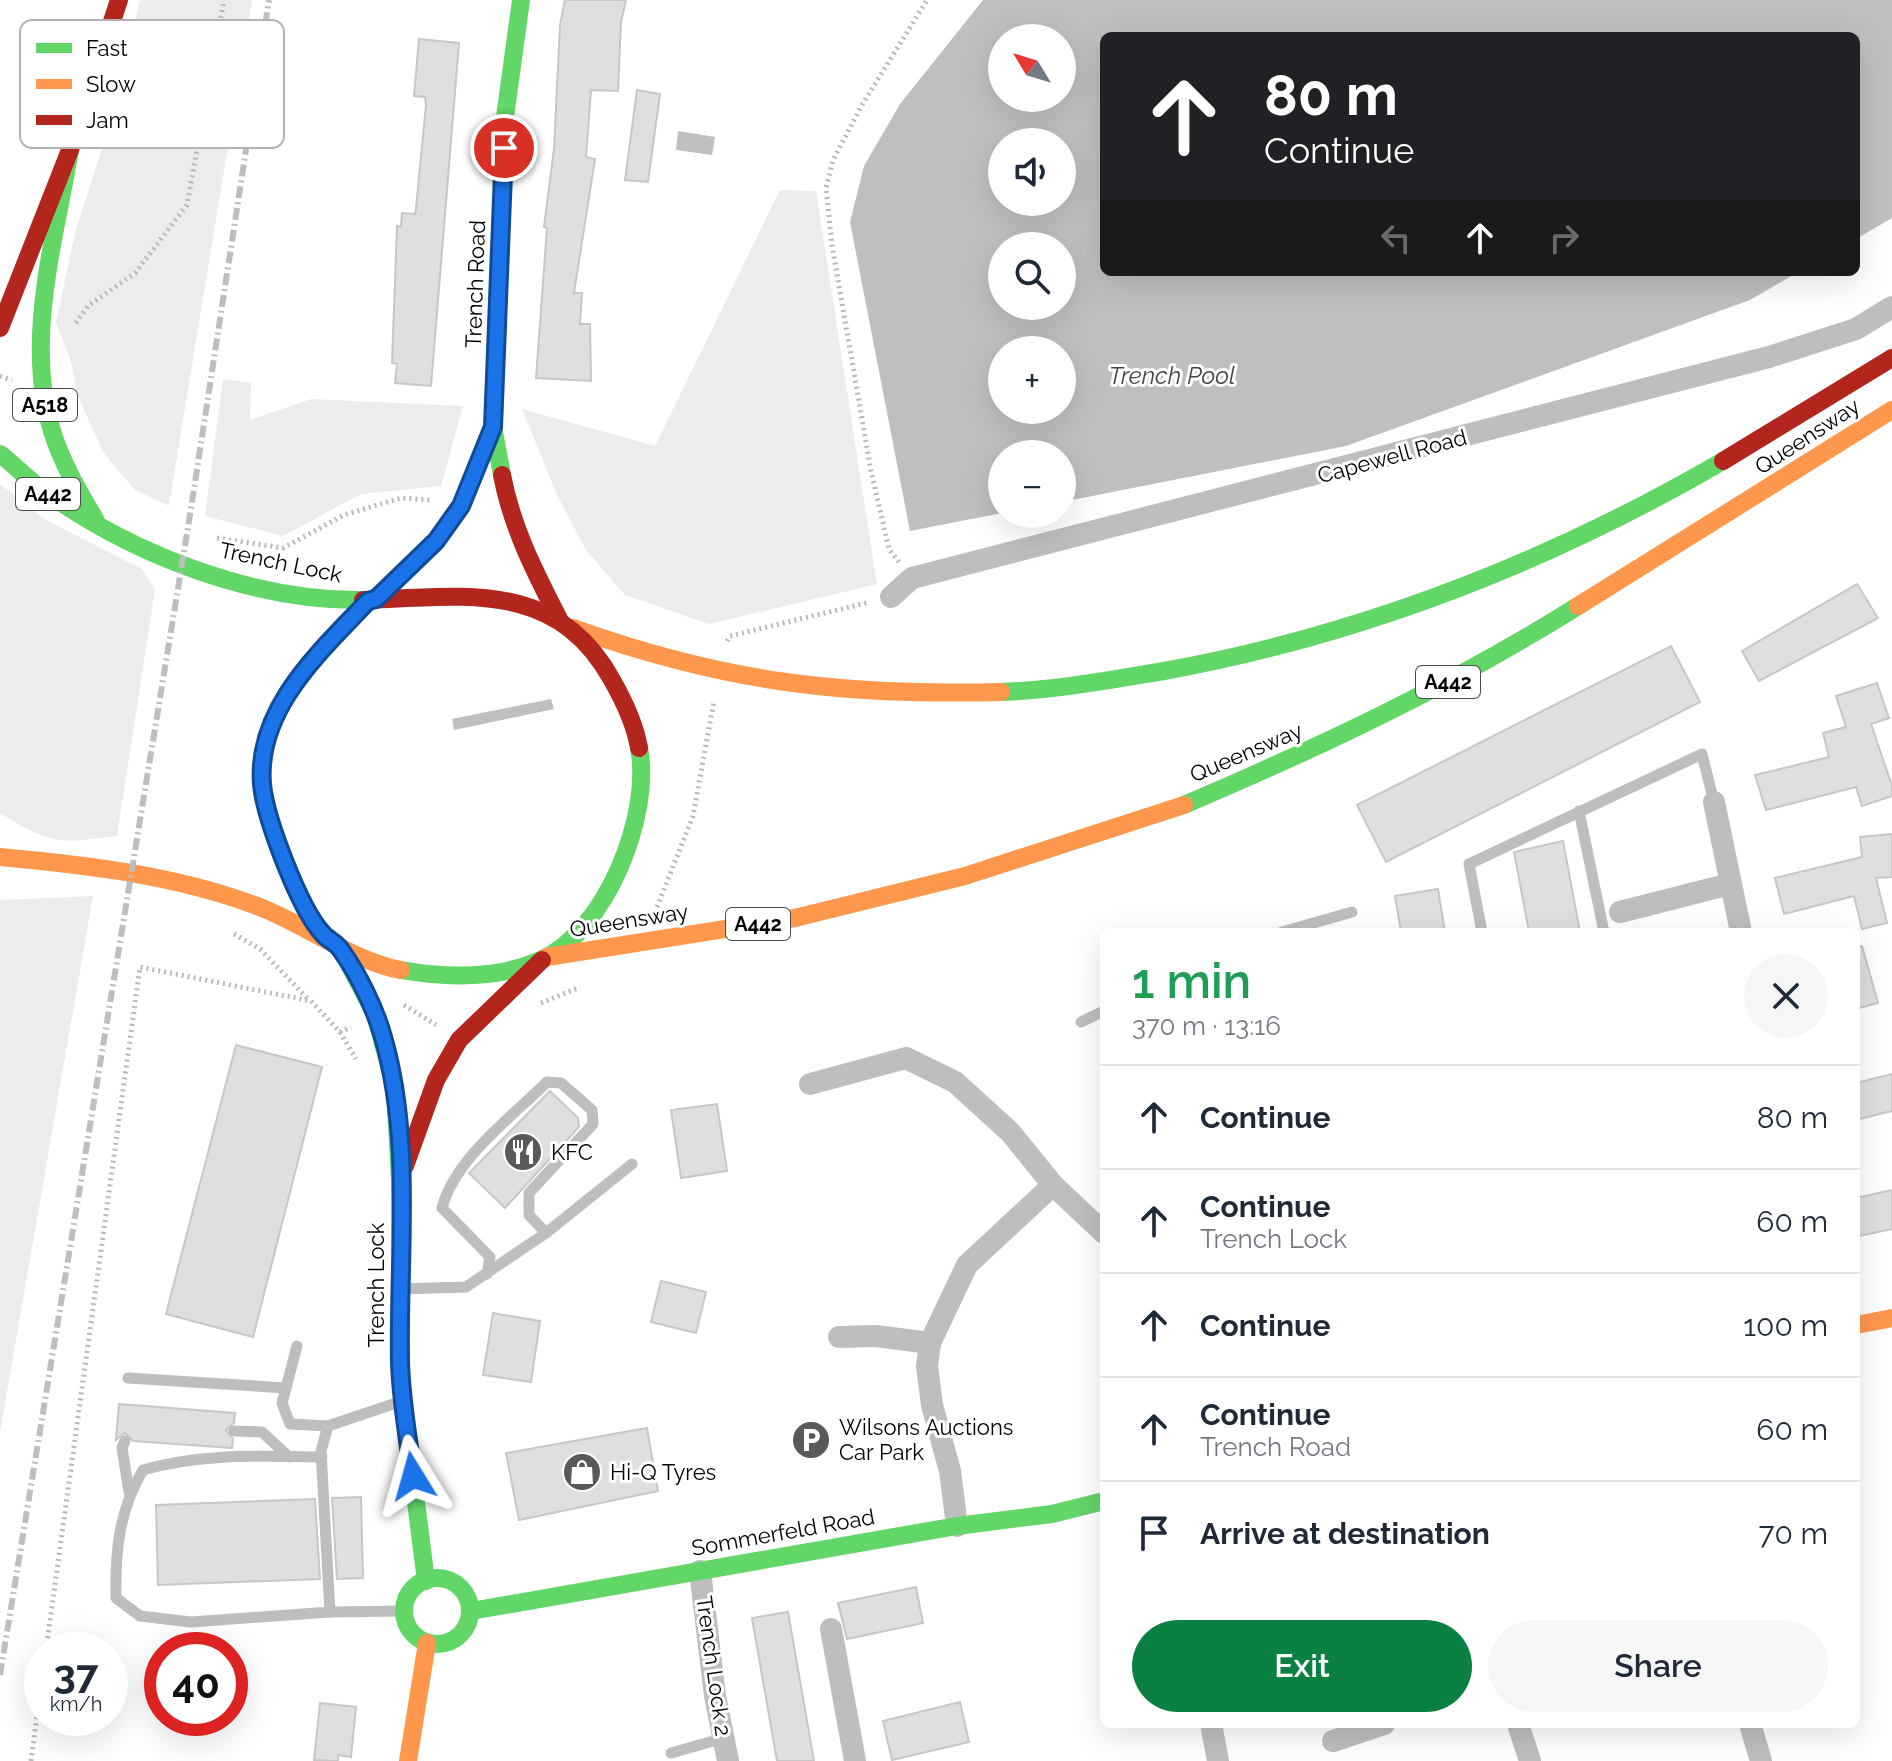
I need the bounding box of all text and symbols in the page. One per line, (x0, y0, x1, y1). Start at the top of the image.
legend (20, 20, 284, 148)
north arrow (988, 24, 1076, 112)
map controls (988, 24, 1076, 528)
text: Fast (86, 35, 128, 61)
text: 80 m (1264, 62, 1398, 128)
icon: ahead (1132, 64, 1236, 168)
text: Slow (86, 71, 136, 97)
text: Jam (86, 107, 129, 133)
pin (470, 114, 538, 182)
icon: arrive (482, 126, 526, 170)
button: sound (988, 128, 1076, 216)
text: Continue (1264, 129, 1414, 171)
icon: left (1374, 216, 1418, 260)
icon: ahead (1458, 216, 1502, 260)
icon: right (1542, 216, 1586, 260)
street label: Trench Road (460, 220, 490, 348)
button: search (988, 232, 1076, 320)
button: + (988, 336, 1076, 424)
water label: Trench Pool (1109, 361, 1235, 390)
road number: A518 (13, 389, 77, 421)
street label: Queensway (1750, 392, 1864, 480)
street label: Capewell Road (1315, 424, 1469, 488)
button: − (988, 440, 1076, 528)
road number: A442 (16, 478, 80, 510)
street label: Trench Lock (217, 536, 345, 588)
road number: A442 (1416, 666, 1480, 698)
street label: Queensway (1186, 717, 1306, 787)
street label: Queensway (568, 898, 690, 942)
road number: A442 (726, 908, 790, 940)
text: 1 min (1132, 953, 1251, 1009)
button: close (1744, 954, 1828, 1038)
text: 370 m · 13:16 (1132, 1011, 1281, 1041)
icon: ahead (1132, 1095, 1176, 1139)
text: Continue (1200, 1100, 1331, 1135)
text: 80 m (1757, 1100, 1828, 1135)
restaurant icon: KFC (502, 1131, 544, 1173)
place label: KFC (551, 1139, 593, 1165)
text: Continue (1200, 1189, 1331, 1224)
icon: ahead (1132, 1199, 1176, 1243)
text: 60 m (1756, 1204, 1828, 1239)
street label: Trench Lock (363, 1222, 389, 1347)
text: Trench Lock (1200, 1224, 1347, 1254)
icon: ahead (1132, 1303, 1176, 1347)
text: Continue (1200, 1308, 1331, 1343)
text: 100 m (1743, 1308, 1828, 1343)
text: Continue (1200, 1397, 1331, 1432)
icon: ahead (1132, 1407, 1176, 1451)
text: 60 m (1756, 1412, 1828, 1447)
place label: Wilsons Auctions Car Park (839, 1414, 1013, 1465)
parking icon: Wilsons Auctions Car Park (790, 1419, 832, 1461)
text: Trench Road (1200, 1432, 1351, 1462)
position arrow (371, 1434, 455, 1518)
shop icon: Hi-Q Tyres (561, 1451, 603, 1493)
place label: Hi-Q Tyres (610, 1459, 716, 1485)
street label: Sommerfeld Road (689, 1503, 877, 1561)
icon: arrive (1132, 1511, 1176, 1555)
text: Arrive at destination (1200, 1516, 1490, 1551)
text: 70 m (1758, 1516, 1828, 1551)
street label: Trench Lock 2 (691, 1594, 737, 1738)
button: Exit (1132, 1620, 1472, 1712)
button: Share (1488, 1620, 1828, 1712)
speed limit sign: 40 (144, 1632, 248, 1736)
text: 37 (54, 1650, 98, 1697)
text: km/h (50, 1692, 102, 1716)

